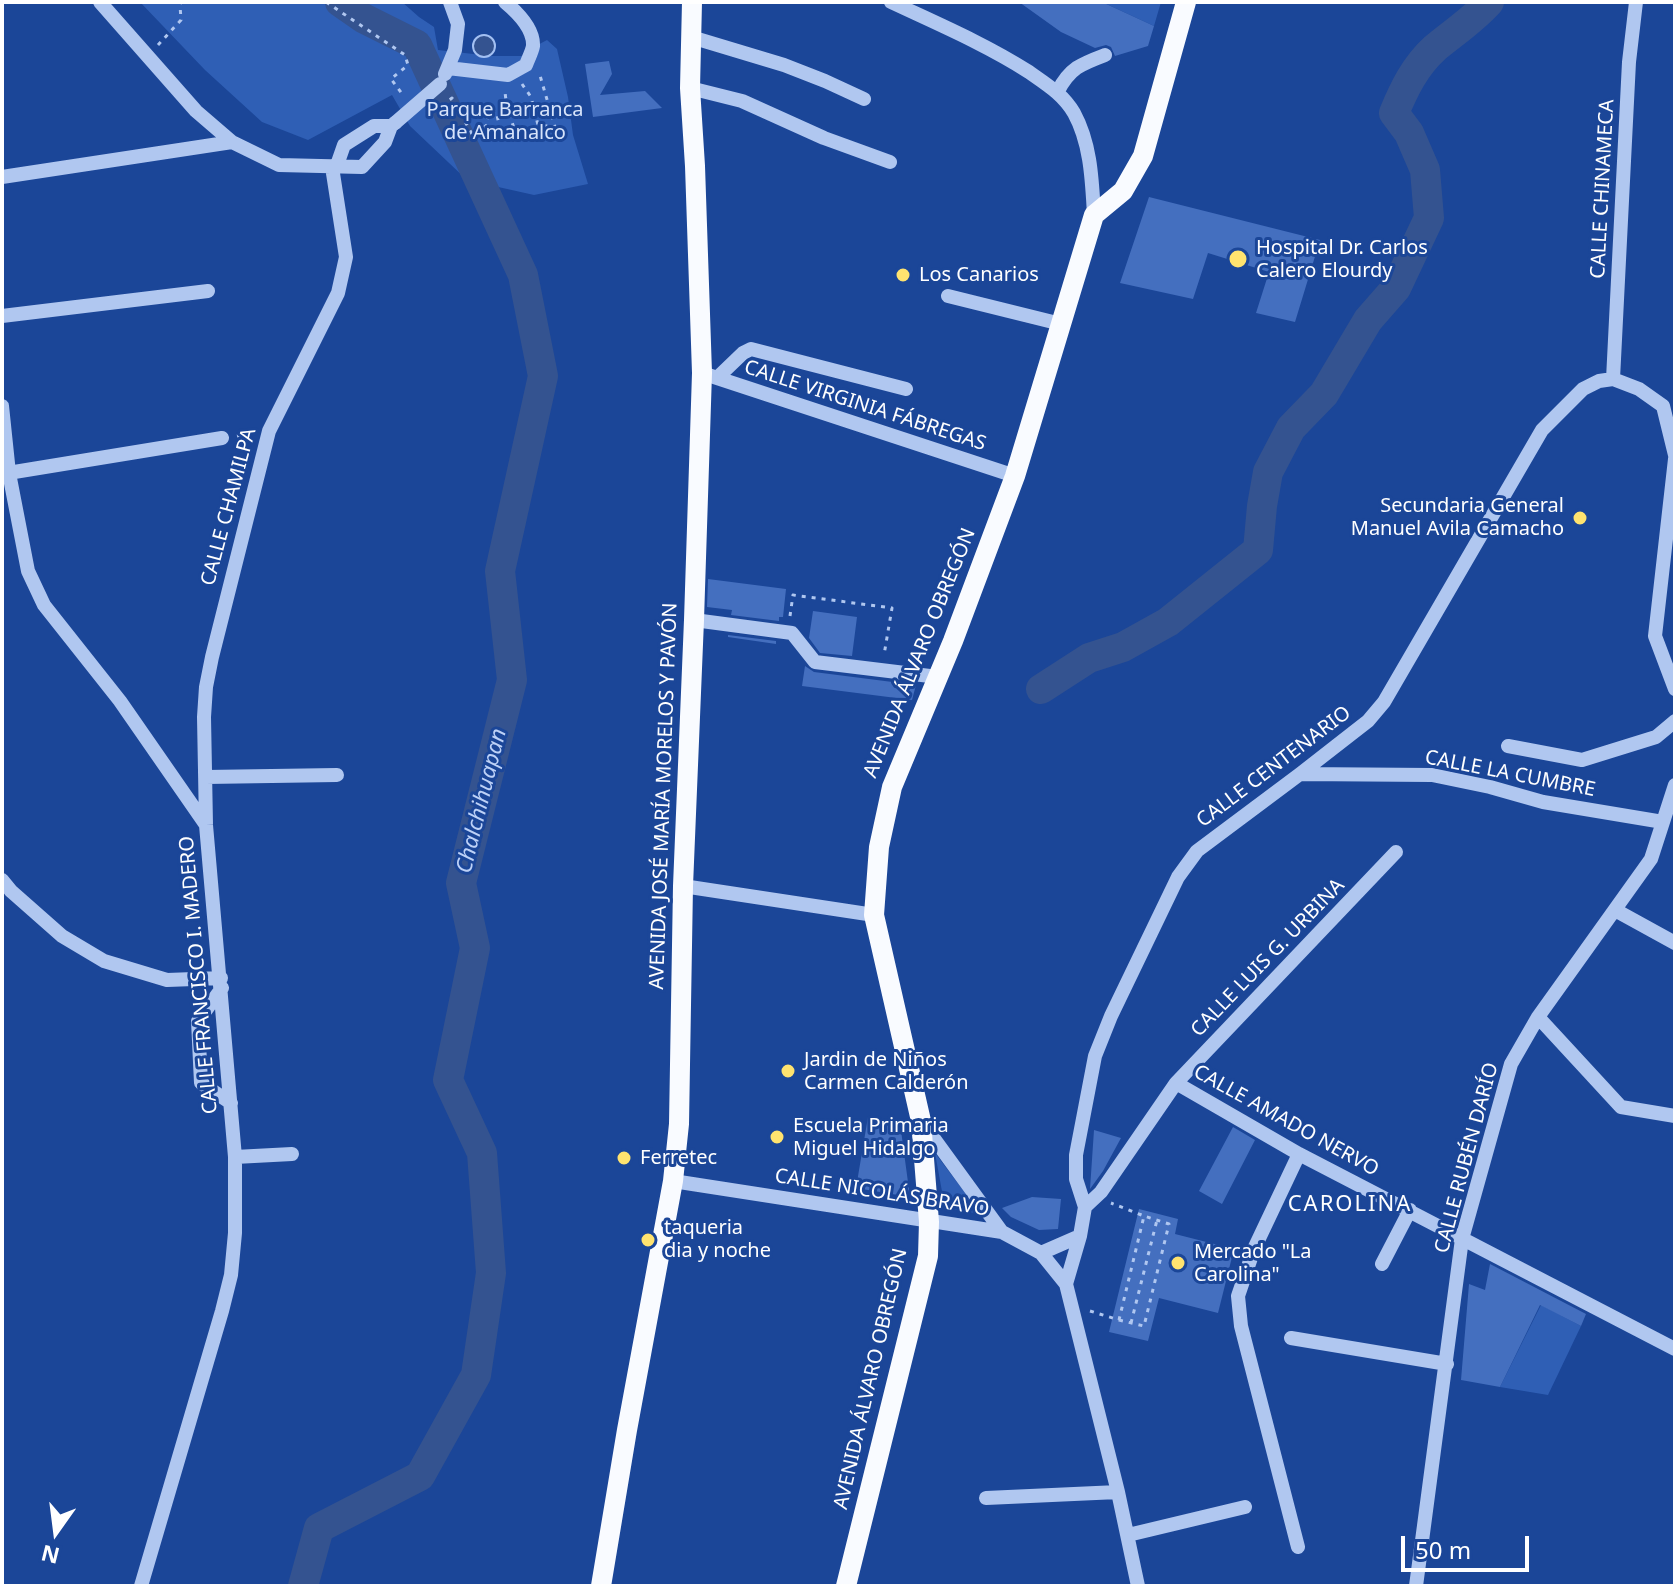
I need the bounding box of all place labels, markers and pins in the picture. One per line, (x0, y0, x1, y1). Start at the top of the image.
place label: Hospital Dr. Carlos Calero Elourdy (1256, 236, 1428, 283)
marker: Hospital Dr. Carlos Calero Elourdy (1227, 248, 1249, 270)
place label: Los Canarios (919, 263, 1039, 287)
marker: Los Canarios (894, 266, 912, 284)
place label: Secundaria General Manuel Avila Camacho (1351, 494, 1564, 541)
marker: Secundaria General Manuel Avila Camacho (1571, 509, 1589, 527)
place label: Jardin de Niños Carmen Calderón (804, 1048, 969, 1095)
marker: Jardin de Niños Carmen Calderón (779, 1062, 797, 1080)
place label: Escuela Primaria Miguel Hidalgo (793, 1114, 949, 1161)
marker: Escuela Primaria Miguel Hidalgo (768, 1128, 786, 1146)
place label: Ferretec (640, 1146, 717, 1170)
marker: Ferretec (615, 1149, 633, 1167)
place label: taqueria dia y noche (664, 1216, 771, 1263)
marker: taqueria dia y noche (639, 1231, 657, 1249)
place label: Mercado "La Carolina" (1194, 1240, 1312, 1287)
marker: Mercado "La Carolina" (1169, 1254, 1187, 1272)

